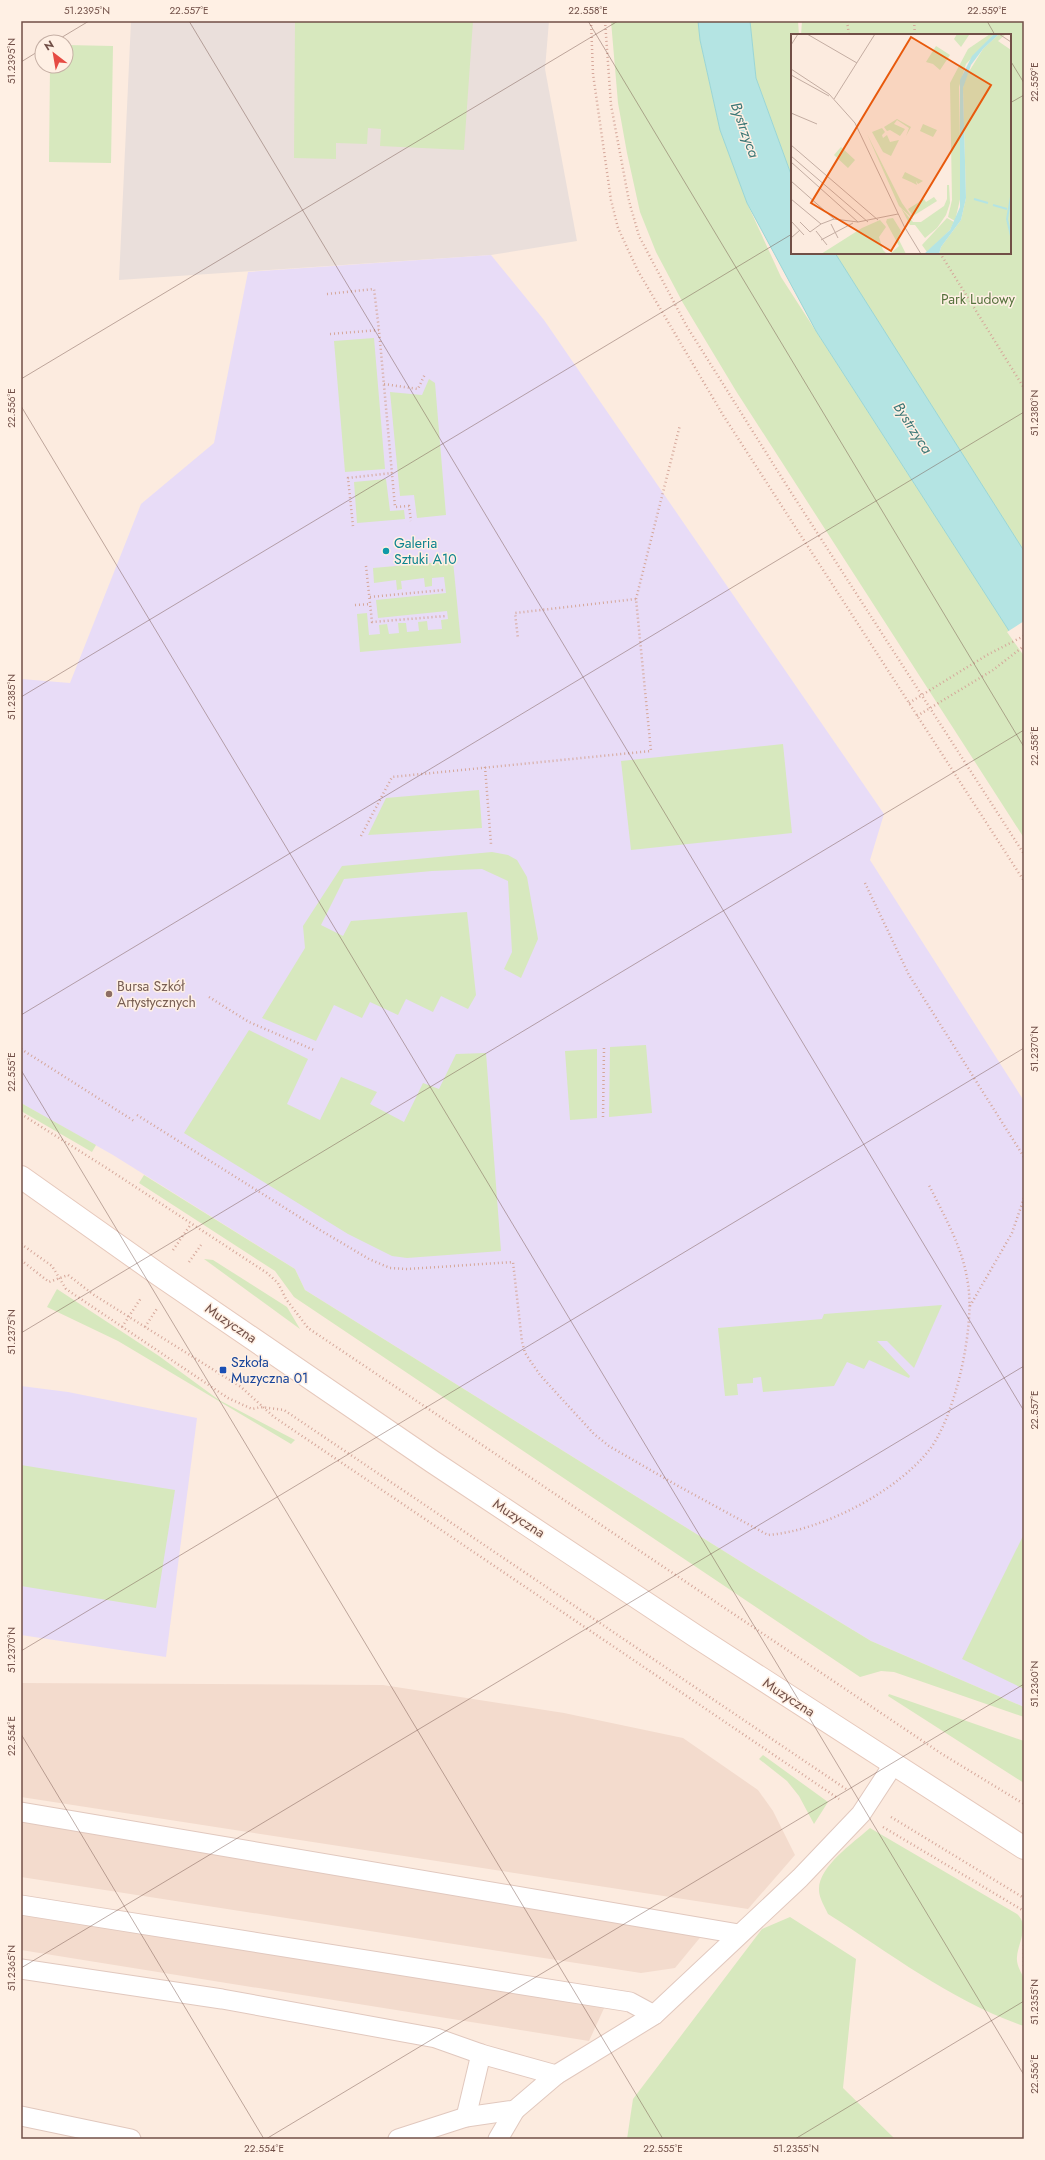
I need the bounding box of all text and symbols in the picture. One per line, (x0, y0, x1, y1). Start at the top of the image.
text: 51.2395°N (64, 3, 110, 18)
text: 22.557°E (169, 3, 209, 18)
text: 22.558°E (568, 3, 608, 18)
text: 22.559°E (967, 3, 1007, 18)
north arrow (34, 34, 74, 74)
inset map (791, 34, 1011, 254)
text: N (41, 36, 57, 55)
text: 51.2395°N (4, 38, 19, 84)
text: 22.559°E (1027, 62, 1042, 102)
water label: Bystrzyca (725, 99, 765, 162)
park label: Park Ludowy (941, 289, 1016, 309)
text: 22.556°E (4, 388, 19, 428)
text: 51.2380°N (1027, 390, 1042, 436)
water label: Bystrzyca (888, 398, 938, 459)
place label: Galeria Sztuki A10 (394, 533, 457, 569)
marker: Galeria Sztuki A10 (381, 546, 391, 556)
text: 51.2385°N (4, 674, 19, 720)
text: 22.558°E (1027, 726, 1042, 766)
place label: Bursa Szkół Artystycznych (117, 976, 196, 1012)
marker: Bursa Szkół Artystycznych (104, 989, 114, 999)
text: 51.2370°N (1027, 1026, 1042, 1072)
text: 22.555°E (4, 1052, 19, 1092)
street label: Muzyczna (201, 1298, 261, 1348)
text: 51.2375°N (4, 1309, 19, 1355)
place label: Szkoła Muzyczna 01 (231, 1352, 308, 1388)
marker: Szkoła Muzyczna 01 (218, 1365, 228, 1375)
text: 22.557°E (1027, 1390, 1042, 1430)
street label: Muzyczna (489, 1494, 549, 1542)
text: 51.2370°N (4, 1627, 19, 1673)
text: 51.2360°N (1027, 1661, 1042, 1707)
street label: Muzyczna (759, 1673, 819, 1721)
text: 22.554°E (4, 1716, 19, 1756)
text: 51.2365°N (4, 1945, 19, 1991)
text: 51.2355°N (1027, 1979, 1042, 2025)
text: 22.556°E (1027, 2054, 1042, 2094)
text: 22.554°E (244, 2141, 284, 2156)
text: 22.555°E (643, 2141, 683, 2156)
text: 51.2355°N (773, 2141, 819, 2156)

